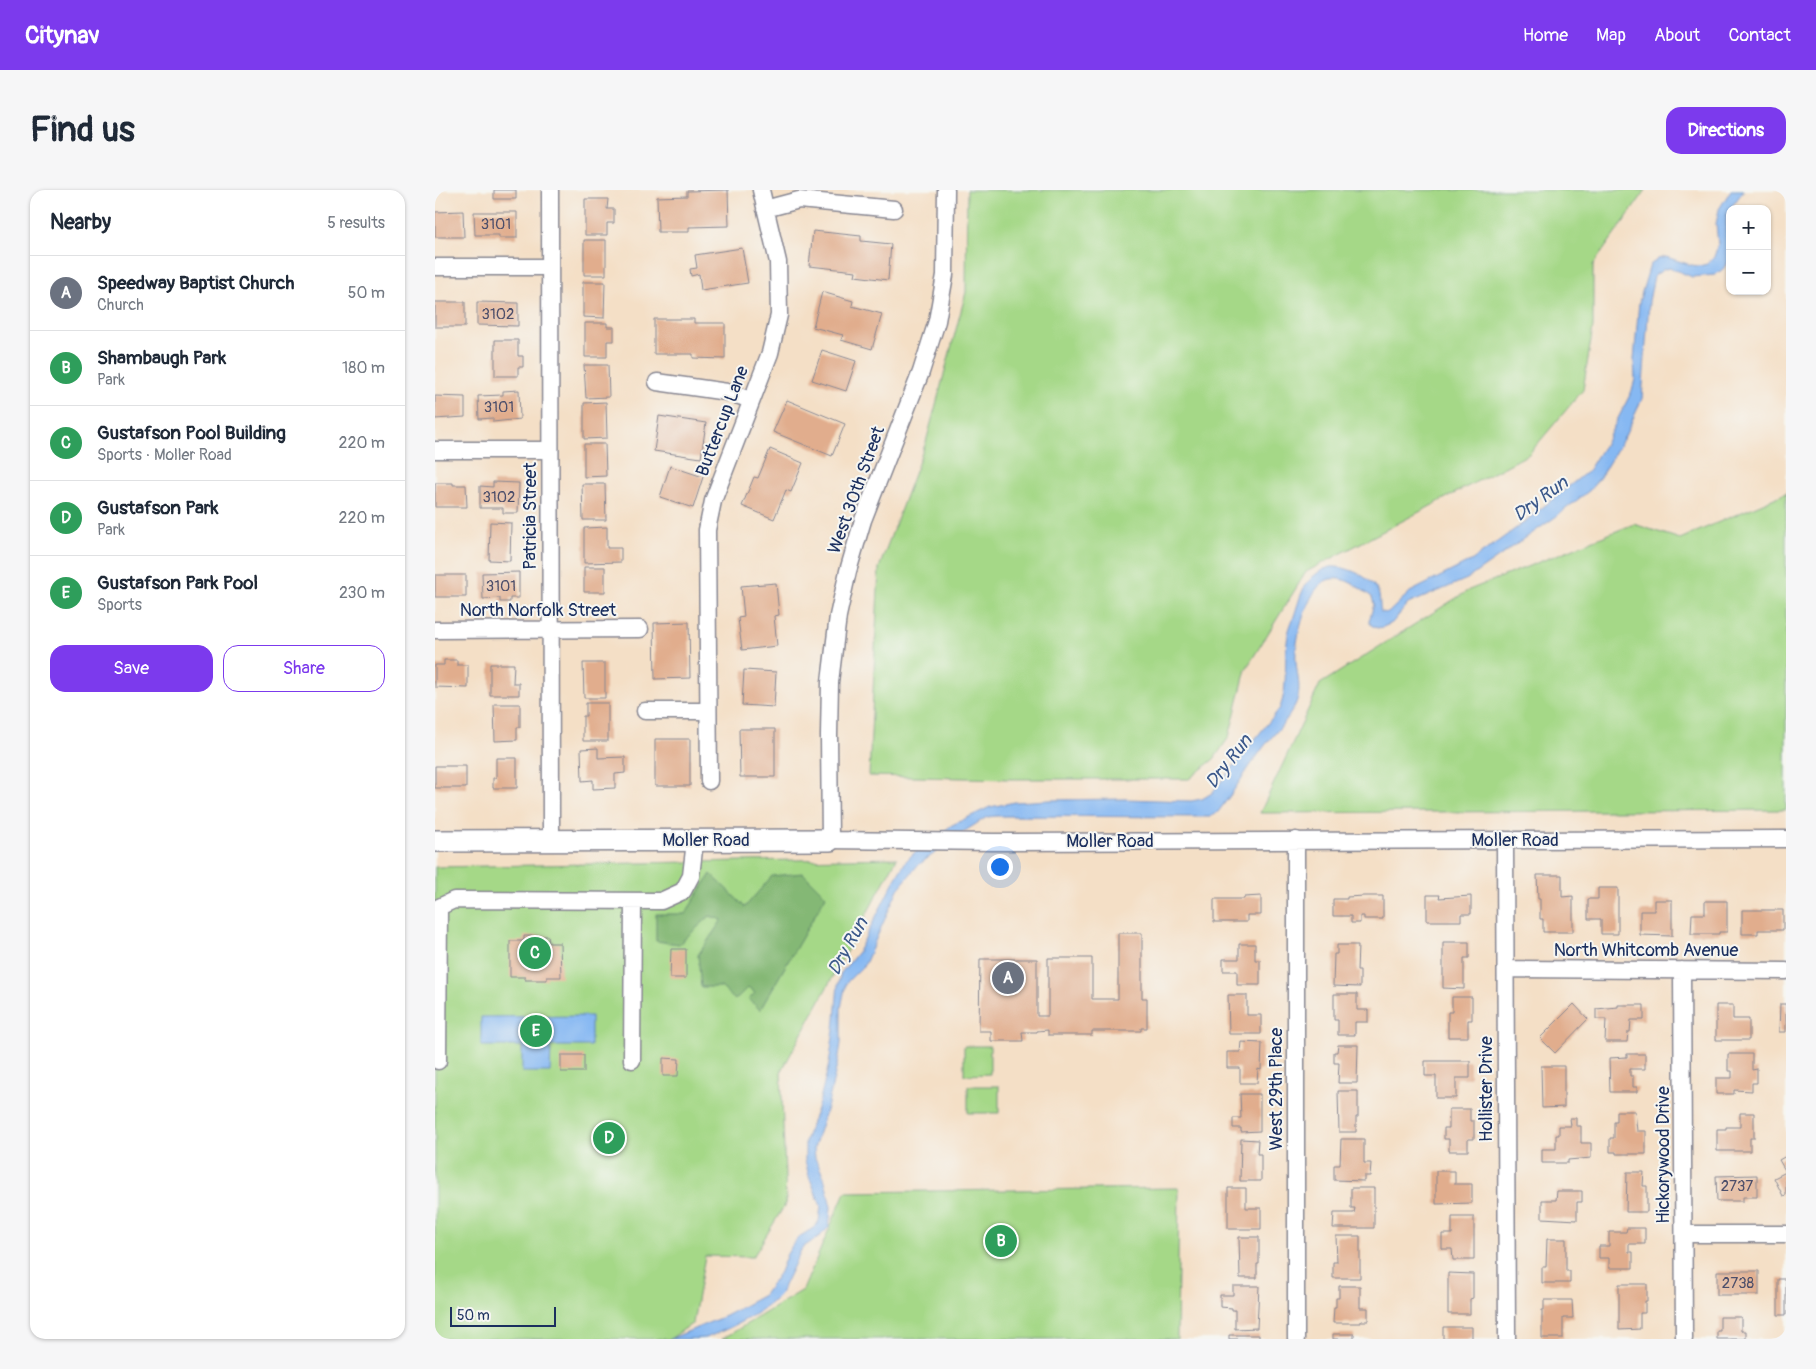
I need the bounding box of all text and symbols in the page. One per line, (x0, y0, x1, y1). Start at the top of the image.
text: Citynav (25, 21, 100, 50)
text: Home (1523, 24, 1568, 47)
text: Map (1596, 24, 1626, 47)
text: About (1654, 24, 1700, 47)
text: Contact (1728, 24, 1791, 47)
button: Directions (1666, 107, 1786, 154)
text: Find us (30, 108, 135, 152)
map controls (1726, 205, 1771, 295)
button: + (1726, 205, 1771, 250)
text: Nearby (50, 209, 111, 236)
text: 5 results (327, 213, 385, 233)
house number: 3101 (481, 215, 511, 234)
button: − (1726, 250, 1771, 295)
text: Speedway Baptist Church (97, 271, 294, 295)
text: A (61, 283, 71, 303)
text: 50 m (348, 283, 385, 303)
text: Church (97, 295, 144, 315)
house number: 3102 (482, 305, 514, 324)
text: Shambaugh Park (97, 346, 226, 370)
text: B (61, 358, 71, 378)
text: 180 m (342, 358, 385, 378)
street label: Buttercup Lane (691, 362, 754, 480)
text: Park (97, 370, 125, 390)
house number: 3101 (484, 398, 514, 417)
text: Gustafson Pool Building (97, 421, 286, 445)
street label: West 30th Street (823, 422, 890, 557)
text: C (61, 433, 71, 453)
text: 220 m (339, 433, 385, 453)
text: Sports · Moller Road (97, 445, 232, 465)
street label: Patricia Street (519, 462, 542, 570)
water label: Dry Run (1508, 470, 1574, 527)
house number: 3102 (483, 488, 515, 507)
text: Gustafson Park (97, 496, 219, 520)
text: D (61, 508, 71, 528)
text: 220 m (339, 508, 385, 528)
text: Park (97, 520, 125, 540)
text: Gustafson Park Pool (97, 571, 258, 595)
house number: 3101 (486, 577, 516, 596)
text: E (62, 583, 70, 603)
text: 230 m (339, 583, 385, 603)
text: Sports (97, 595, 142, 615)
street label: North Norfolk Street (460, 599, 617, 622)
button: Save (50, 645, 213, 692)
button: Share (223, 645, 385, 692)
water label: Dry Run (1200, 729, 1258, 794)
street label: Moller Road (662, 829, 750, 852)
street label: Moller Road (1471, 829, 1559, 852)
street label: Moller Road (1066, 830, 1154, 853)
your location (987, 854, 1013, 880)
water label: Dry Run (822, 912, 874, 980)
pin: C (519, 934, 551, 972)
street label: North Whitcomb Avenue (1554, 939, 1738, 962)
pin: A (992, 959, 1024, 997)
pin: E (520, 1012, 552, 1050)
street label: West 29th Place (1265, 1027, 1288, 1151)
street label: Hollister Drive (1475, 1036, 1498, 1142)
street label: Hickorywood Drive (1652, 1086, 1675, 1224)
pin: D (593, 1119, 625, 1157)
house number: 2737 (1721, 1177, 1753, 1196)
pin: B (985, 1222, 1017, 1260)
house number: 2738 (1722, 1274, 1755, 1293)
scale bar (450, 1304, 556, 1327)
text: 50 m (457, 1307, 490, 1324)

